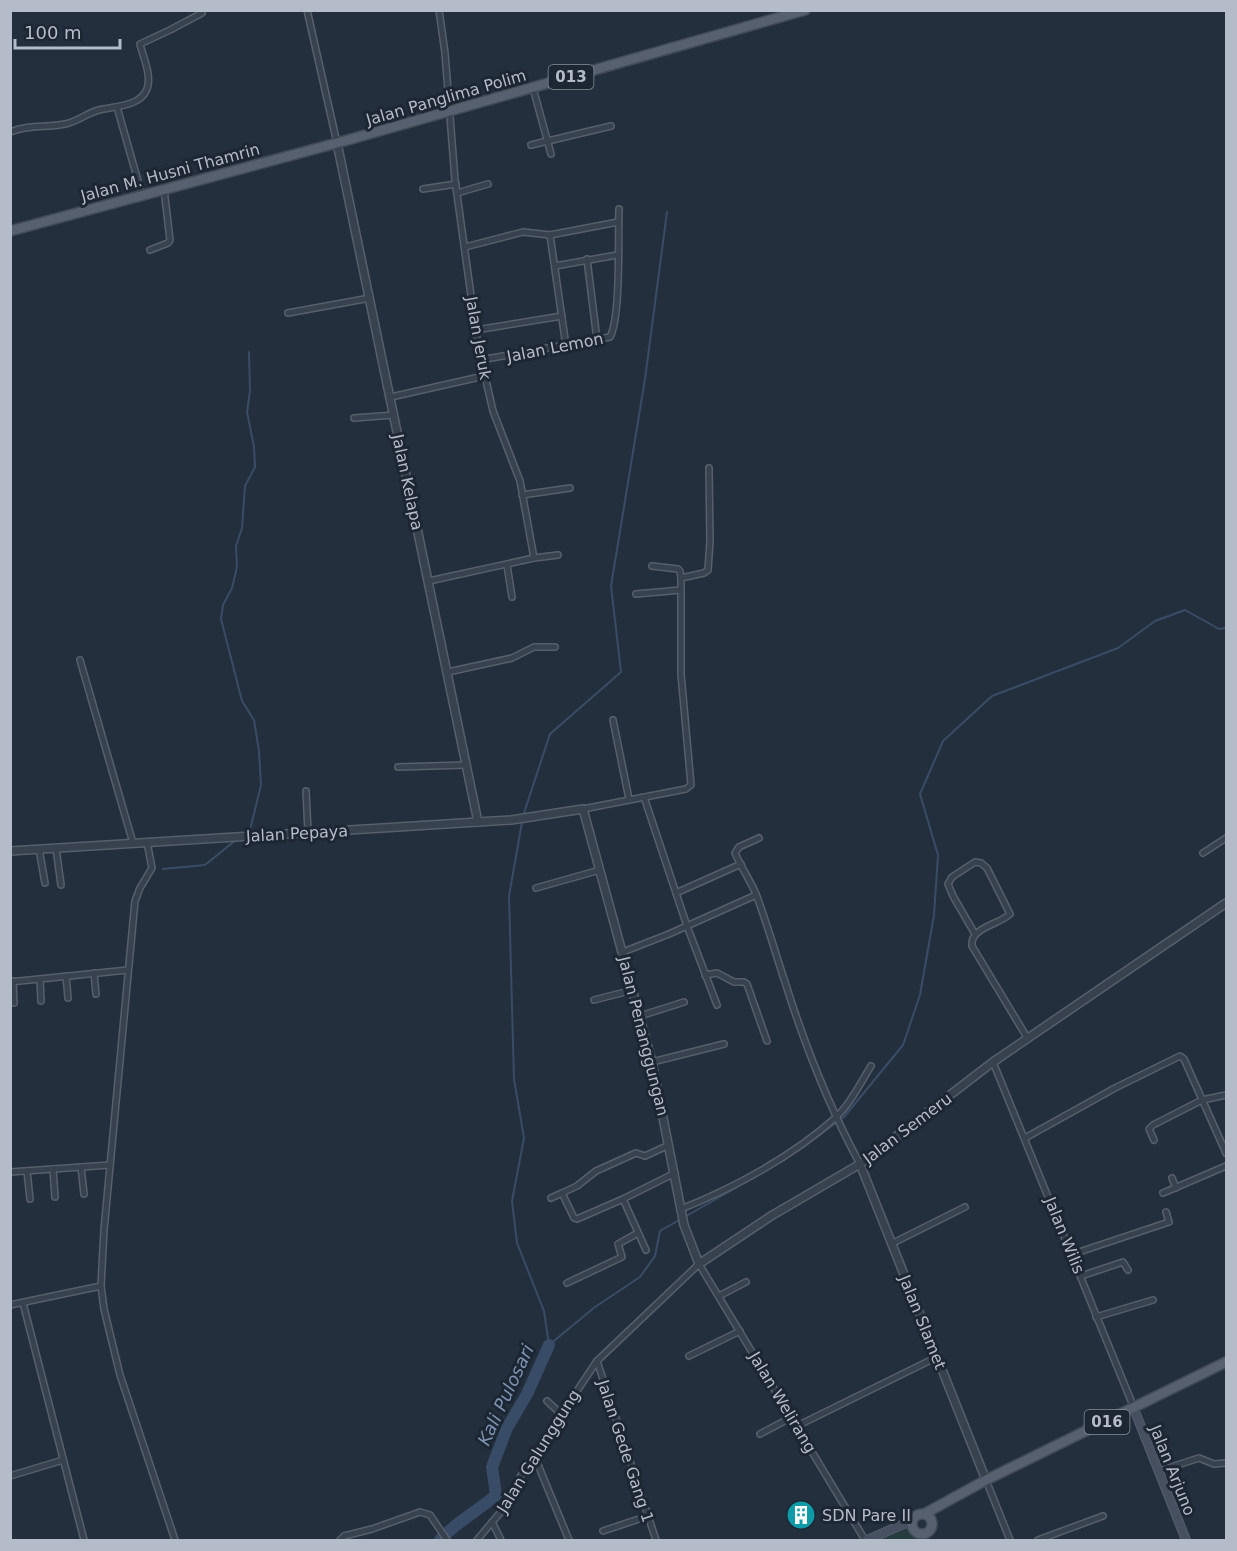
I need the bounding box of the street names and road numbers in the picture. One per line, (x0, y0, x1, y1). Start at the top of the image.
road number: 013 (548, 65, 594, 89)
street label: Jalan Panglima Polim (363, 66, 528, 130)
street label: Jalan M. Husni Thamrin (78, 139, 262, 206)
street label: Jalan Jeruk (462, 294, 495, 382)
street label: Jalan Lemon (504, 329, 605, 366)
street label: Jalan Kelapa (388, 431, 427, 532)
street label: Jalan Pepaya (245, 821, 349, 846)
street label: Jalan Penanggungan (614, 953, 673, 1118)
street label: Jalan Semeru (858, 1089, 955, 1169)
street label: Jalan Wilis (1040, 1193, 1089, 1276)
street label: Jalan Slamet (895, 1271, 950, 1372)
street label: Jalan Welirang (744, 1348, 820, 1456)
street label: Jalan Gede Gang 1 (593, 1376, 658, 1525)
street label: Jalan Galunggung (492, 1386, 584, 1517)
road number: 016 (1084, 1410, 1130, 1434)
street label: Jalan Arjuno (1145, 1421, 1199, 1518)

